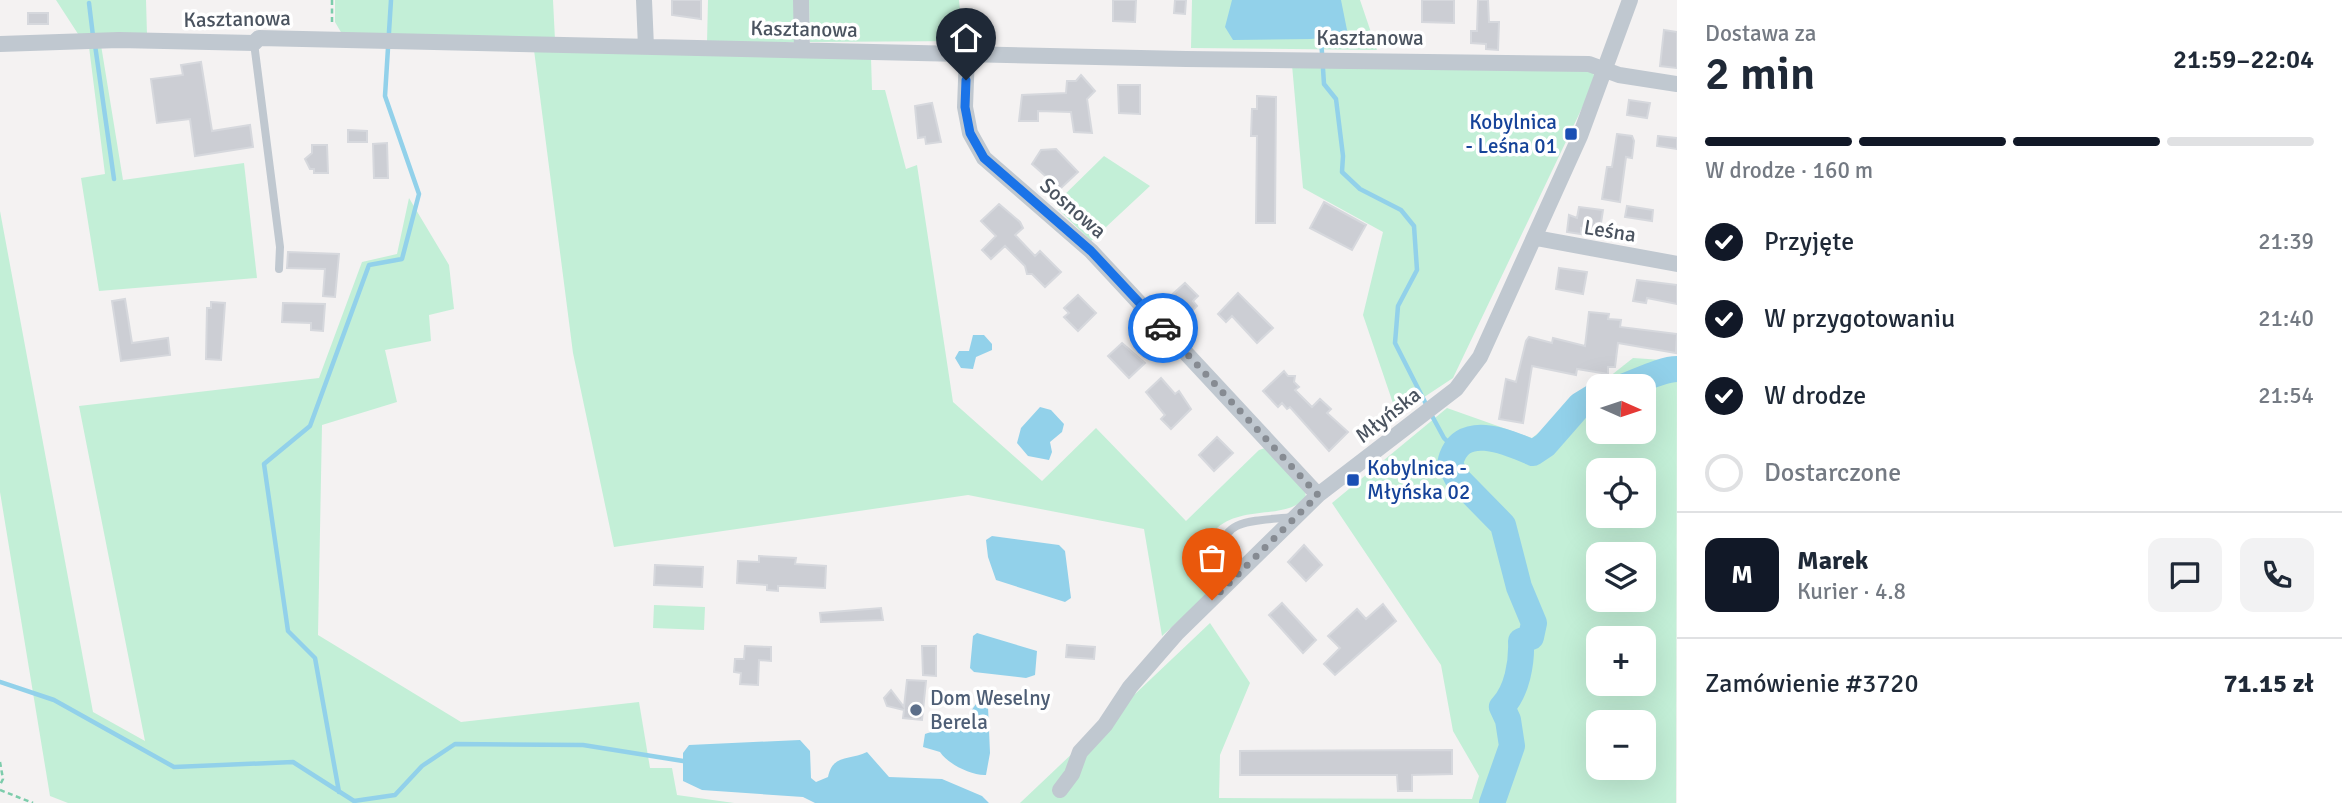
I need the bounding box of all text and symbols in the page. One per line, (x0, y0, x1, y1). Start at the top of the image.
street label: Kasztanowa (183, 5, 291, 33)
pin (936, 8, 996, 80)
street label: Kasztanowa (750, 15, 858, 43)
icon: home (947, 19, 985, 57)
text: Dostawa za (1705, 19, 1816, 48)
street label: Kasztanowa (1316, 25, 1424, 51)
text: 21:59–22:04 (2173, 44, 2314, 76)
text: 2 min (1705, 46, 1815, 102)
place label: Kobylnica - Leśna 01 (1466, 109, 1557, 159)
marker: Kobylnica - Leśna 01 (1563, 126, 1579, 142)
text: W drodze · 160 m (1705, 156, 1873, 185)
street label: Sosnowa (1034, 172, 1112, 244)
street label: Leśna (1582, 214, 1638, 248)
icon: check (1705, 223, 1743, 261)
text: Przyjęte (1764, 226, 1854, 258)
text: 21:39 (2258, 227, 2314, 256)
courier (1128, 293, 1198, 363)
icon: check (1705, 300, 1743, 338)
text: W przygotowaniu (1764, 303, 1955, 335)
text: 21:40 (2258, 304, 2314, 333)
icon: car (1144, 309, 1182, 347)
north arrow (1586, 374, 1656, 444)
map controls (1586, 374, 1656, 780)
icon: check (1705, 377, 1743, 415)
text: W drodze (1764, 380, 1866, 412)
street label: Młyńska (1350, 381, 1426, 449)
text: 21:54 (2258, 381, 2314, 410)
place label: Kobylnica - Młyńska 02 (1367, 455, 1470, 505)
text: Dostarczone (1764, 457, 1901, 489)
button: locate (1586, 458, 1656, 528)
marker: Kobylnica - Młyńska 02 (1345, 472, 1361, 488)
pin (1182, 528, 1242, 600)
button: chat (2148, 538, 2222, 612)
button: phone (2240, 538, 2314, 612)
icon: bag (1193, 539, 1231, 577)
button: layers (1586, 542, 1656, 612)
text: Marek (1797, 545, 1868, 577)
text: M (1731, 559, 1753, 591)
text: Kurier · 4.8 (1797, 577, 1906, 606)
button: + (1586, 626, 1656, 696)
text: Zamówienie #3720 (1705, 668, 1918, 700)
text: 71.15 zł (2223, 668, 2314, 700)
place label: Dom Weselny Berela (930, 685, 1050, 735)
marker: Dom Weselny Berela (908, 702, 924, 718)
button: − (1586, 710, 1656, 780)

